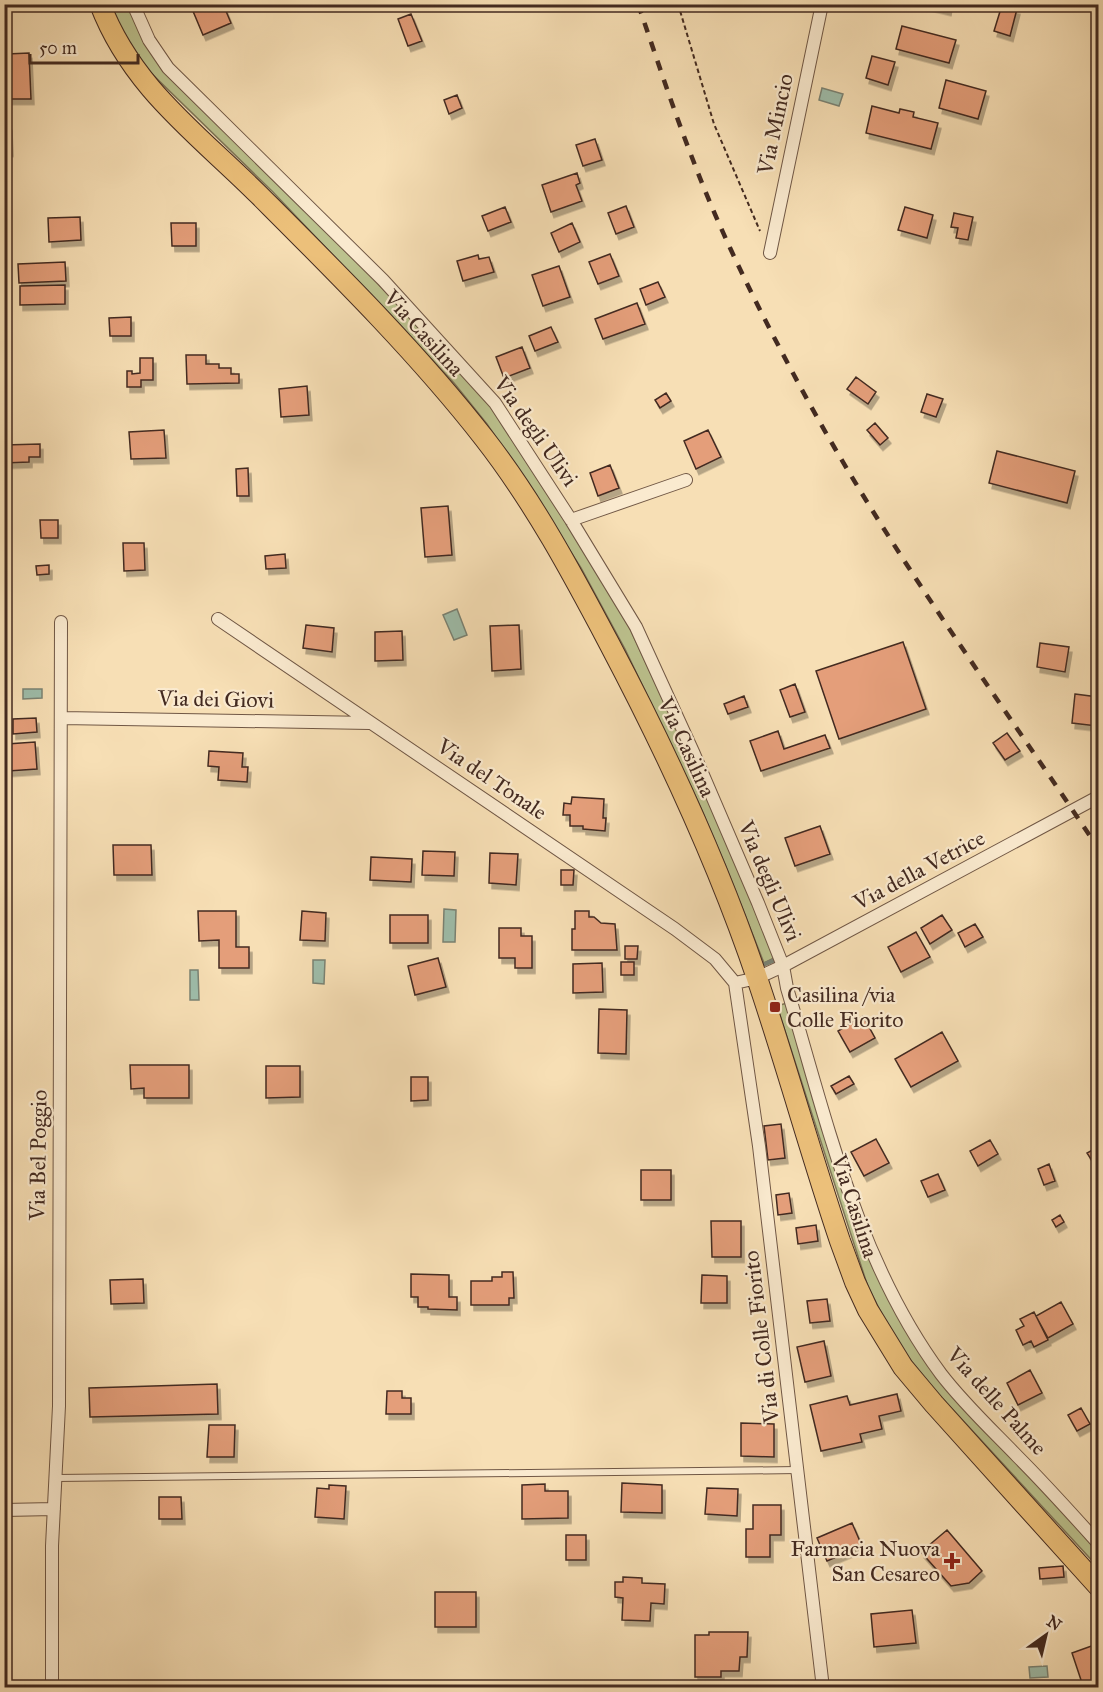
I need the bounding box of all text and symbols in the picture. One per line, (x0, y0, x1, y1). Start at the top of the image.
scale bar (30, 27, 138, 65)
text: 50 m (39, 37, 77, 59)
street label: Via Mincio (751, 71, 799, 178)
street label: Via Casilina (378, 283, 470, 382)
street label: Via degli Ulivi (488, 370, 584, 491)
street label: Via dei Giovi (157, 684, 274, 714)
street label: Via Casilina (652, 692, 722, 802)
street label: Via del Tonale (431, 732, 552, 826)
street label: Via degli Ulivi (732, 816, 808, 945)
street label: Via della Vetrice (848, 824, 989, 916)
place label: Casilina /via Colle Fiorito (787, 981, 904, 1033)
marker: Casilina /via Colle Fiorito (768, 1000, 782, 1014)
street label: Via Bel Poggio (23, 1089, 53, 1222)
street label: Via Casilina (825, 1150, 885, 1262)
street label: Via di Colle Fiorito (737, 1249, 785, 1426)
street label: Via delle Palme (941, 1341, 1053, 1461)
place label: Farmacia Nuova San Cesareo (791, 1535, 941, 1587)
marker: Farmacia Nuova San Cesareo (945, 1554, 959, 1568)
north arrow (1016, 1605, 1076, 1665)
text: N (1043, 1611, 1065, 1635)

